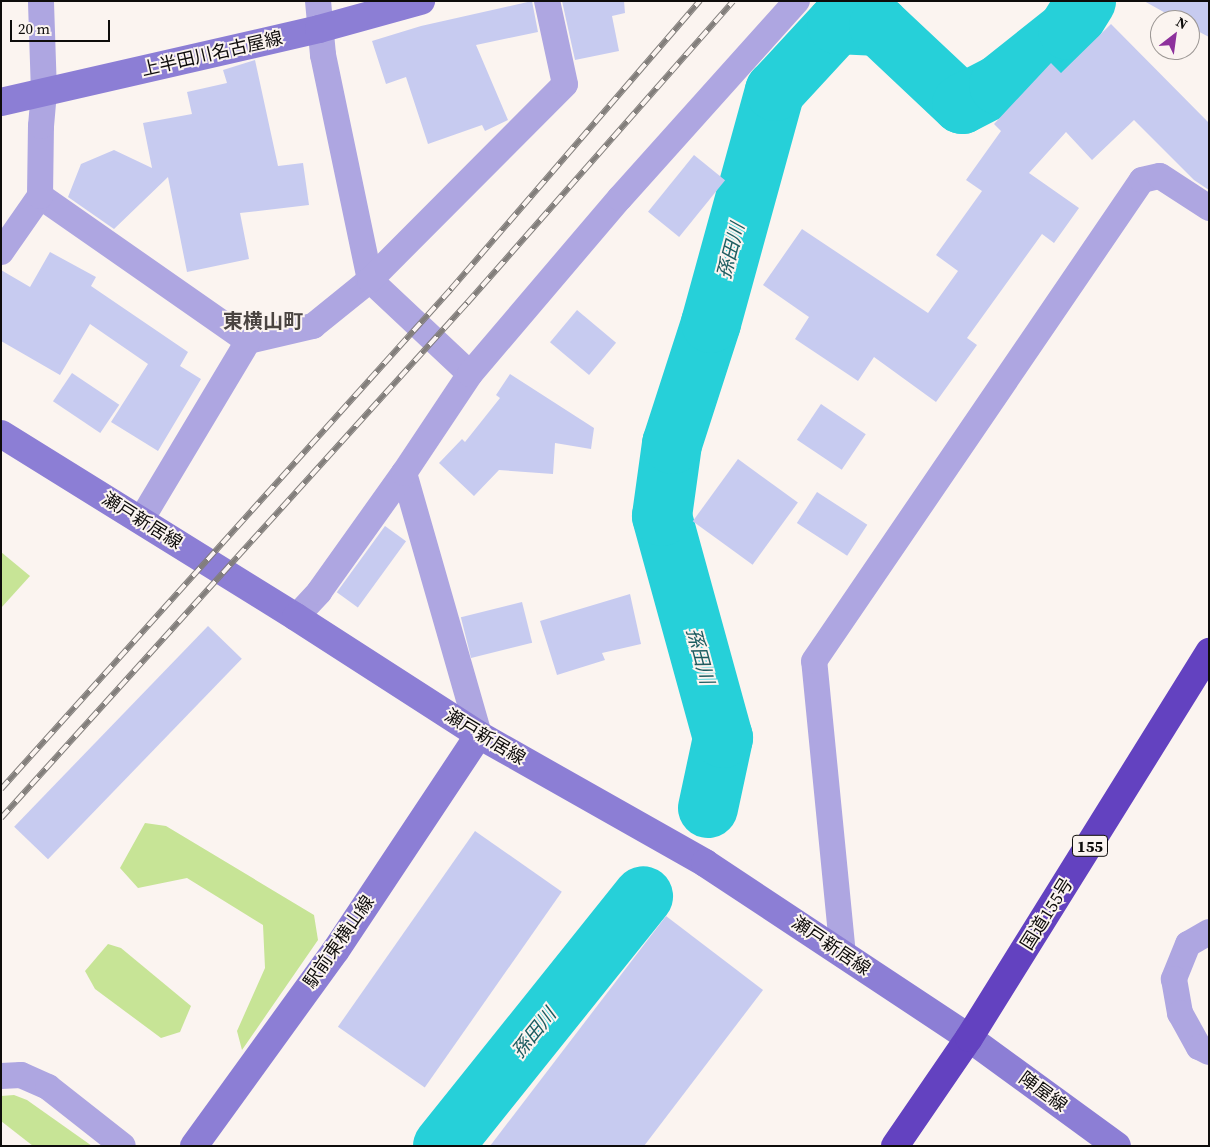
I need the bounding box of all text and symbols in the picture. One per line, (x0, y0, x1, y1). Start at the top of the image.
scale bar (12, 10, 112, 42)
north arrow (1150, 10, 1200, 60)
text: N (1173, 12, 1191, 34)
text: 20 m (18, 18, 50, 39)
street label: 上半田川名古屋線 (139, 27, 285, 81)
water label: 孫田川 (713, 221, 749, 281)
district label: 東横山町 (223, 309, 303, 333)
street label: 瀬戸新居線 (98, 488, 186, 554)
water label: 孫田川 (682, 626, 718, 686)
street label: 瀬戸新居線 (441, 705, 529, 769)
road number: 155 (1071, 832, 1109, 859)
street label: 国道155号 (1016, 874, 1078, 954)
street label: 駅前東横山線 (299, 892, 379, 992)
street label: 瀬戸新居線 (788, 912, 874, 980)
water label: 孫田川 (507, 1004, 561, 1062)
street label: 陣屋線 (1015, 1067, 1071, 1117)

